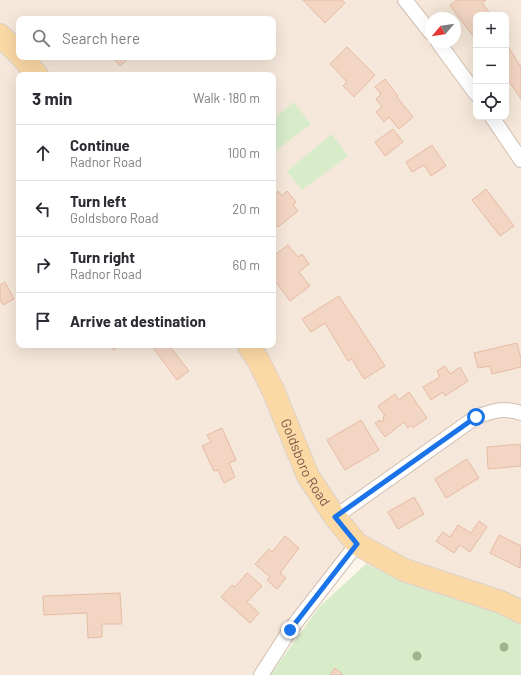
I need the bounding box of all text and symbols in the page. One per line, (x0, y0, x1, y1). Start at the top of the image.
north arrow (425, 12, 461, 48)
map controls (473, 12, 509, 120)
button: + (473, 12, 509, 48)
search box (16, 16, 276, 60)
icon: search (30, 27, 52, 49)
text: Search here (62, 29, 140, 47)
button: − (473, 48, 509, 84)
button: locate (473, 84, 509, 120)
text: 3 min (32, 88, 72, 108)
text: Walk · 180 m (193, 90, 260, 106)
text: Continue (70, 136, 130, 154)
icon: ahead (32, 142, 54, 164)
text: 100 m (227, 145, 260, 161)
text: Radnor Road (70, 154, 142, 170)
text: Turn left (70, 192, 126, 210)
icon: left (32, 198, 54, 220)
text: 20 m (232, 201, 260, 217)
text: Goldsboro Road (70, 210, 159, 226)
text: Turn right (70, 248, 135, 266)
icon: right (32, 254, 54, 276)
text: 60 m (233, 257, 260, 273)
text: Radnor Road (70, 266, 142, 282)
icon: arrive (32, 310, 54, 332)
text: Arrive at destination (70, 312, 206, 330)
route start (467, 408, 485, 426)
street label: Goldsboro Road (278, 416, 334, 509)
route end (281, 621, 299, 639)

